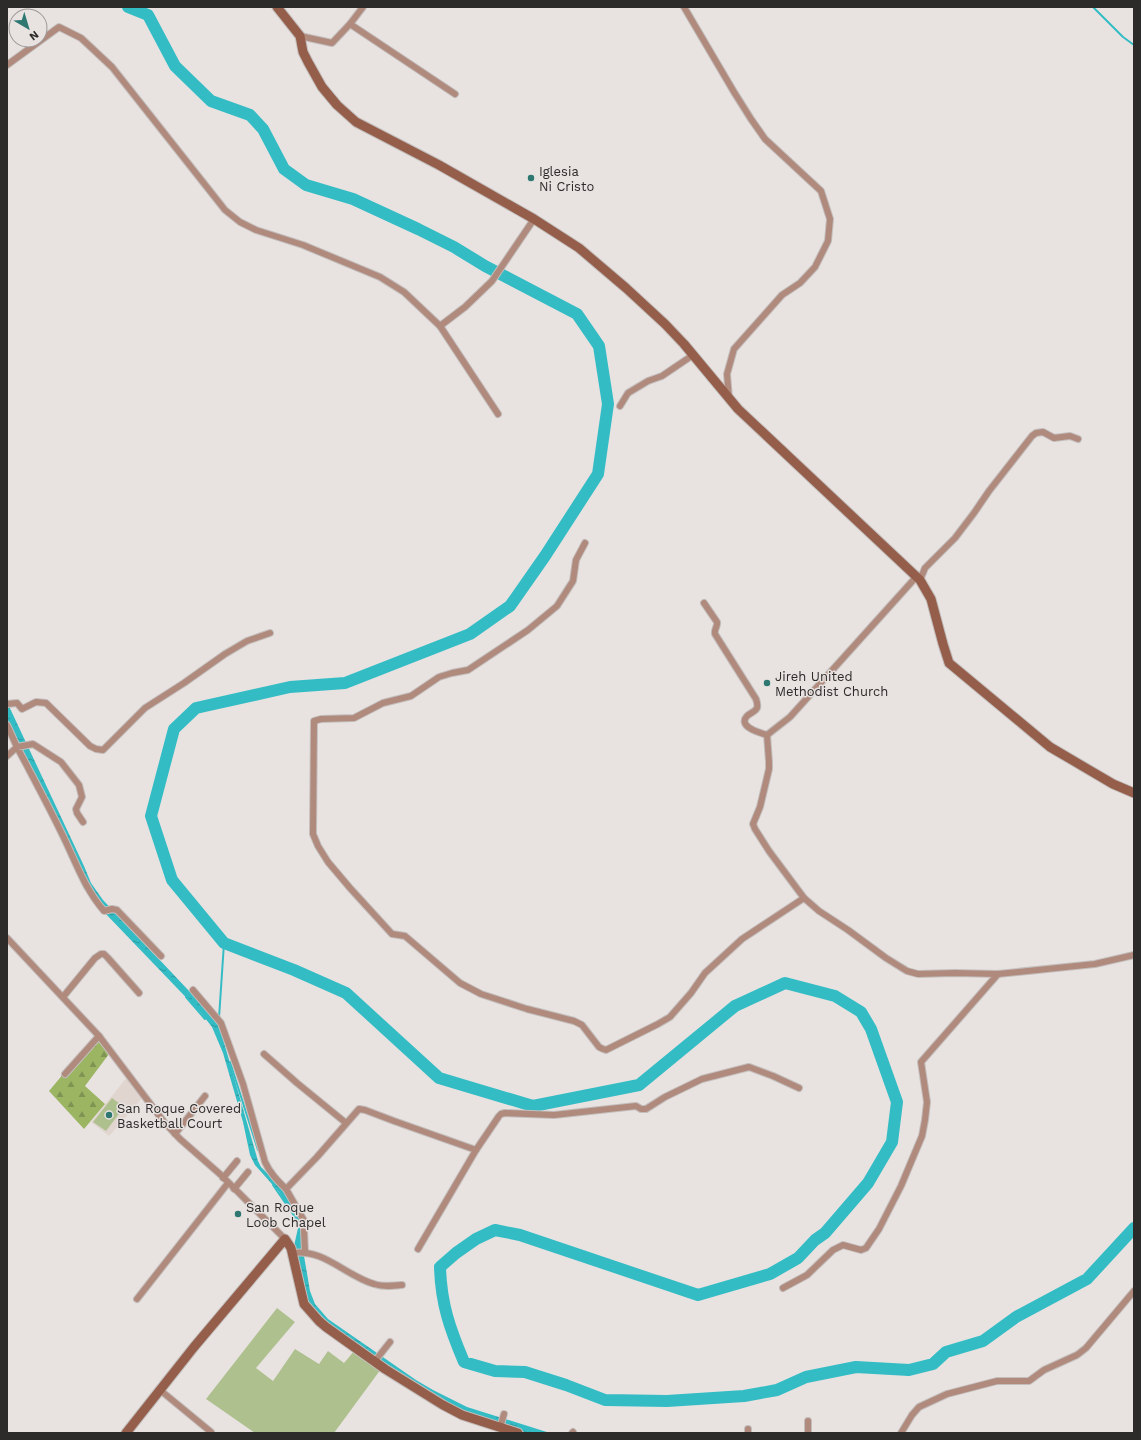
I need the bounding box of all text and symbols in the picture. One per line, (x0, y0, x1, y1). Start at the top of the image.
north arrow (8, 8, 48, 48)
text: N (27, 28, 41, 43)
place label: Iglesia Ni Cristo (539, 164, 594, 194)
marker: Iglesia Ni Cristo (526, 173, 536, 183)
place label: Jireh United Methodist Church (775, 669, 888, 699)
marker: Jireh United Methodist Church (762, 678, 772, 688)
place label: San Roque Covered Basketball Court (117, 1101, 241, 1131)
marker: San Roque Covered Basketball Court (104, 1110, 114, 1120)
place label: San Roque Loob Chapel (246, 1200, 326, 1230)
marker: San Roque Loob Chapel (233, 1209, 243, 1219)

